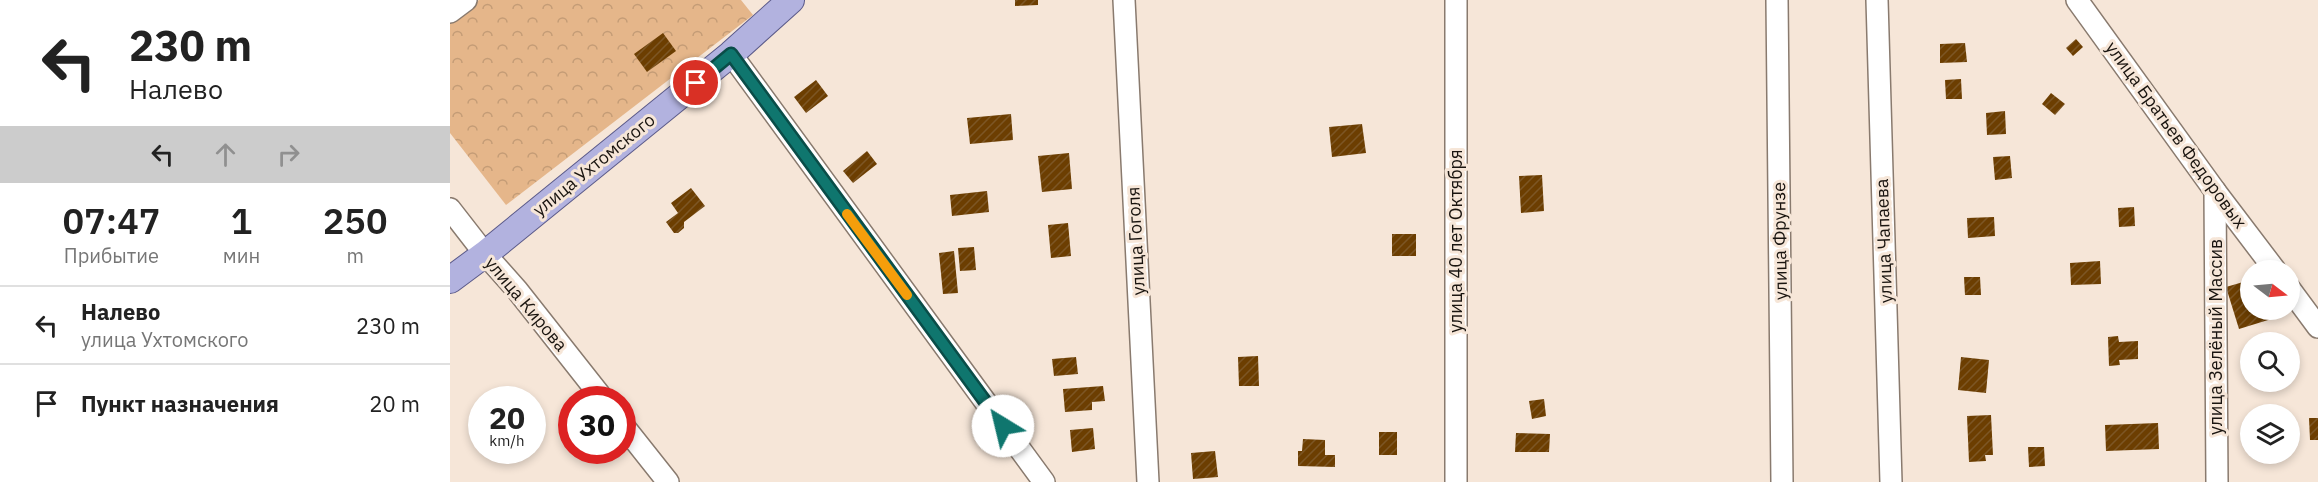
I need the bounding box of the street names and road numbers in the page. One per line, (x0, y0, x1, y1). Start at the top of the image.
street label: улица Братьев Федоровых (2101, 37, 2252, 233)
street label: улица Ухтомского (528, 108, 659, 221)
street label: улица 40 лет Октября (1444, 149, 1467, 333)
street label: улица Чапаева (1870, 178, 1897, 304)
street label: улица Фрунзе (1767, 182, 1792, 300)
street label: улица Гоголя (1121, 186, 1150, 296)
street label: улица Зелёный Массив (2204, 239, 2227, 435)
street label: улица Кирова (480, 252, 573, 356)

